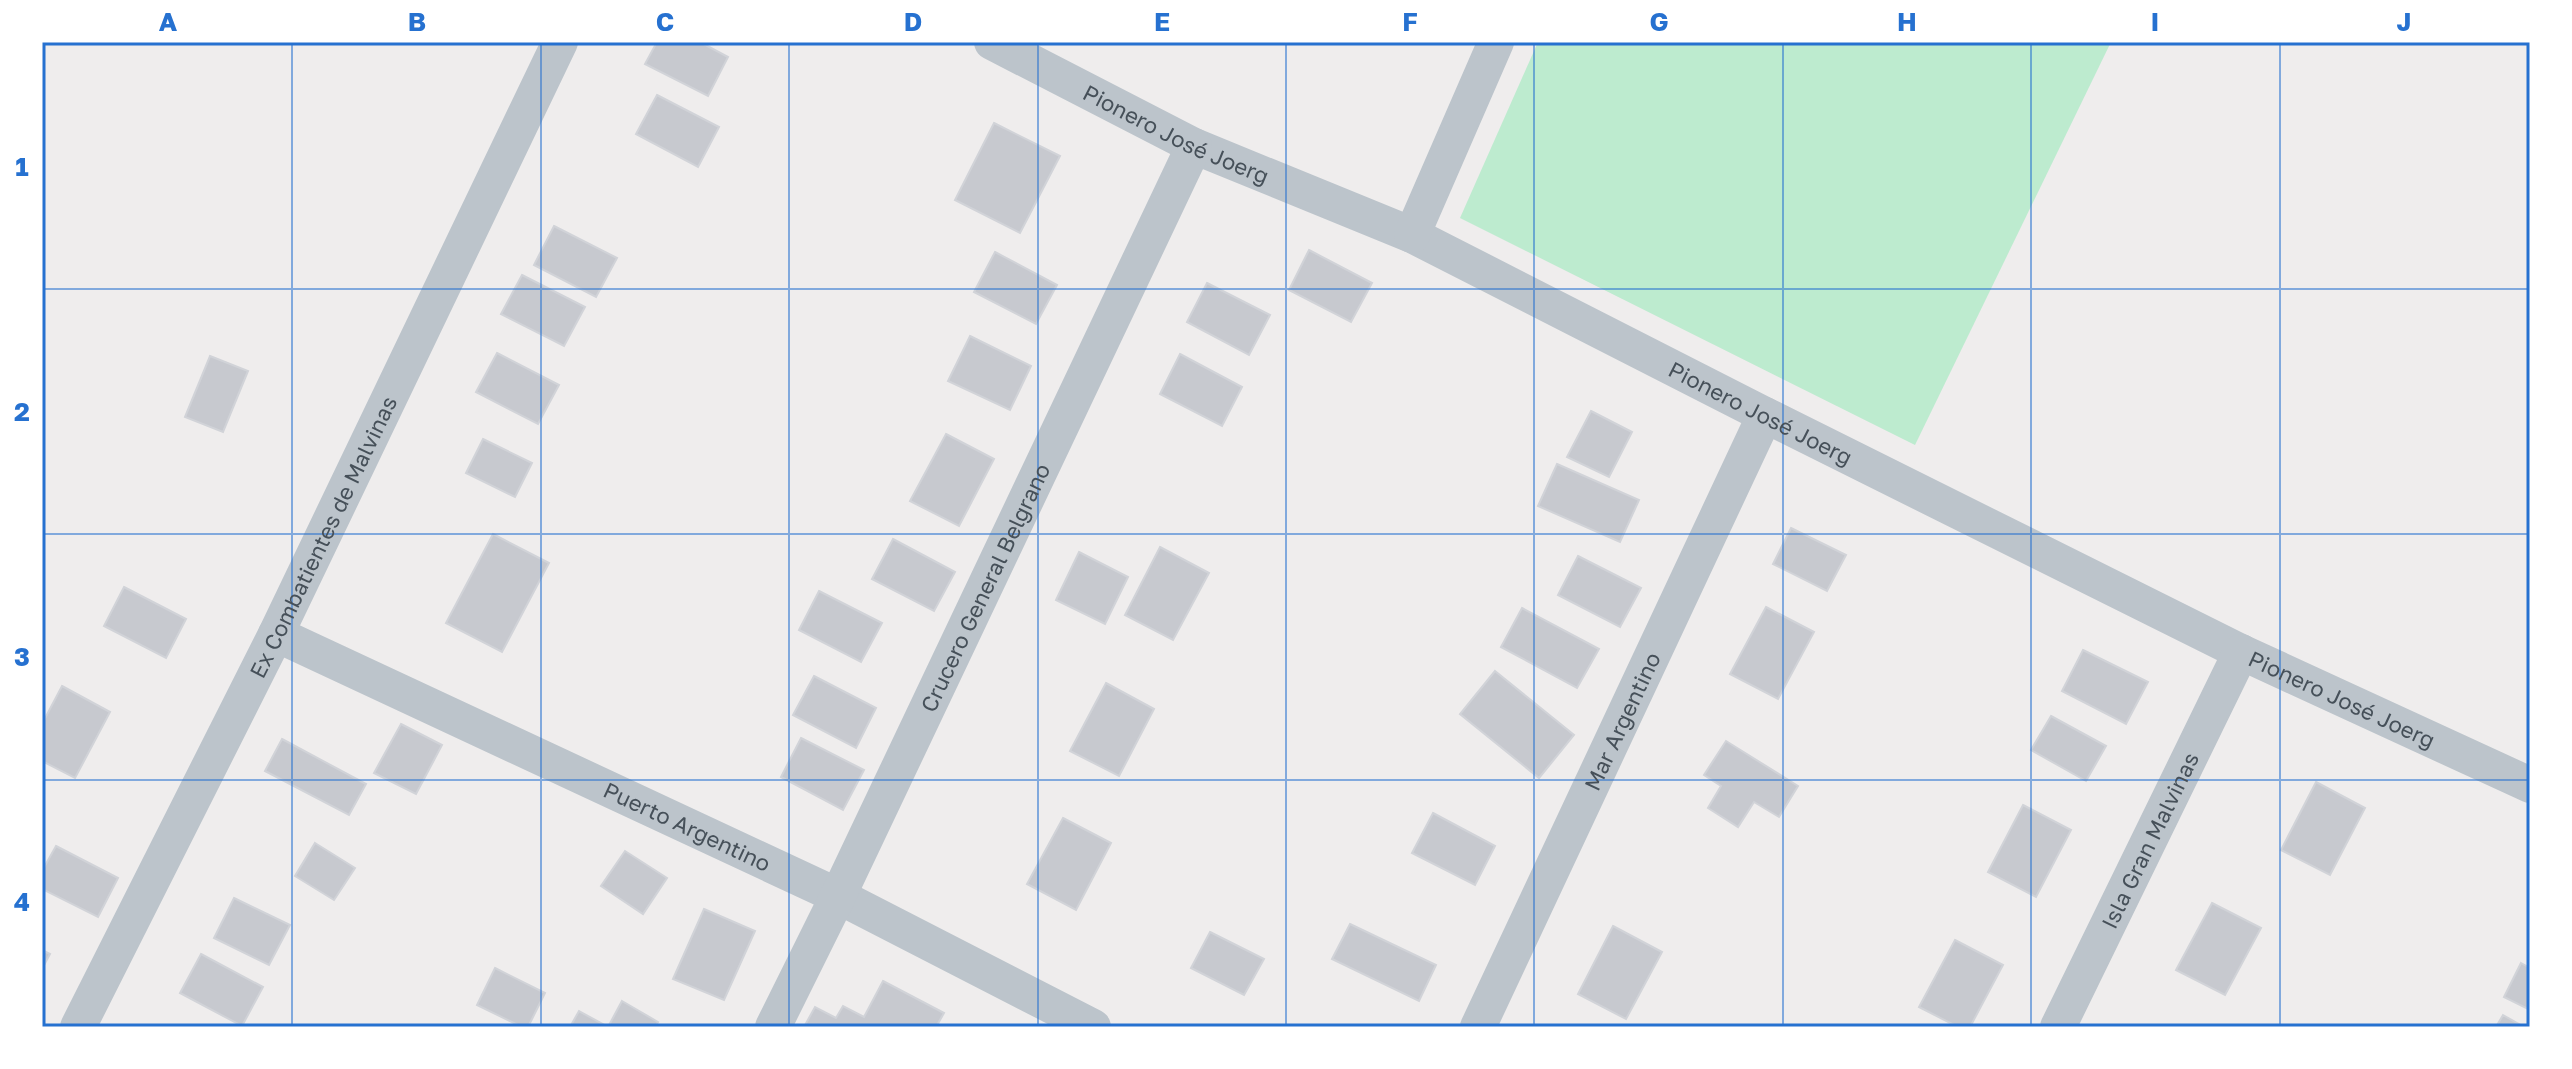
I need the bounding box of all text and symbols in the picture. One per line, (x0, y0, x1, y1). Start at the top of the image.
text: A (159, 6, 178, 37)
text: B (408, 6, 426, 37)
text: C (656, 6, 674, 37)
text: D (904, 6, 922, 37)
text: E (1154, 6, 1170, 37)
text: F (1402, 6, 1418, 37)
text: G (1649, 6, 1669, 37)
text: H (1897, 6, 1917, 37)
text: I (2151, 6, 2159, 37)
text: J (2397, 6, 2411, 37)
street label: Pionero José Joerg (1079, 78, 1273, 189)
text: 1 (15, 151, 29, 182)
street label: Pionero José Joerg (1664, 355, 1857, 470)
street label: Ex Combatientes de Malvinas (243, 391, 402, 682)
text: 2 (14, 396, 30, 427)
street label: Crucero General Belgrano (914, 459, 1055, 716)
text: 3 (14, 641, 30, 672)
street label: Pionero José Joerg (2245, 644, 2440, 753)
street label: Mar Argentino (1578, 647, 1666, 794)
street label: Isla Gran Malvinas (2095, 748, 2204, 933)
street label: Puerto Argentino (600, 775, 775, 876)
text: 4 (14, 886, 30, 917)

